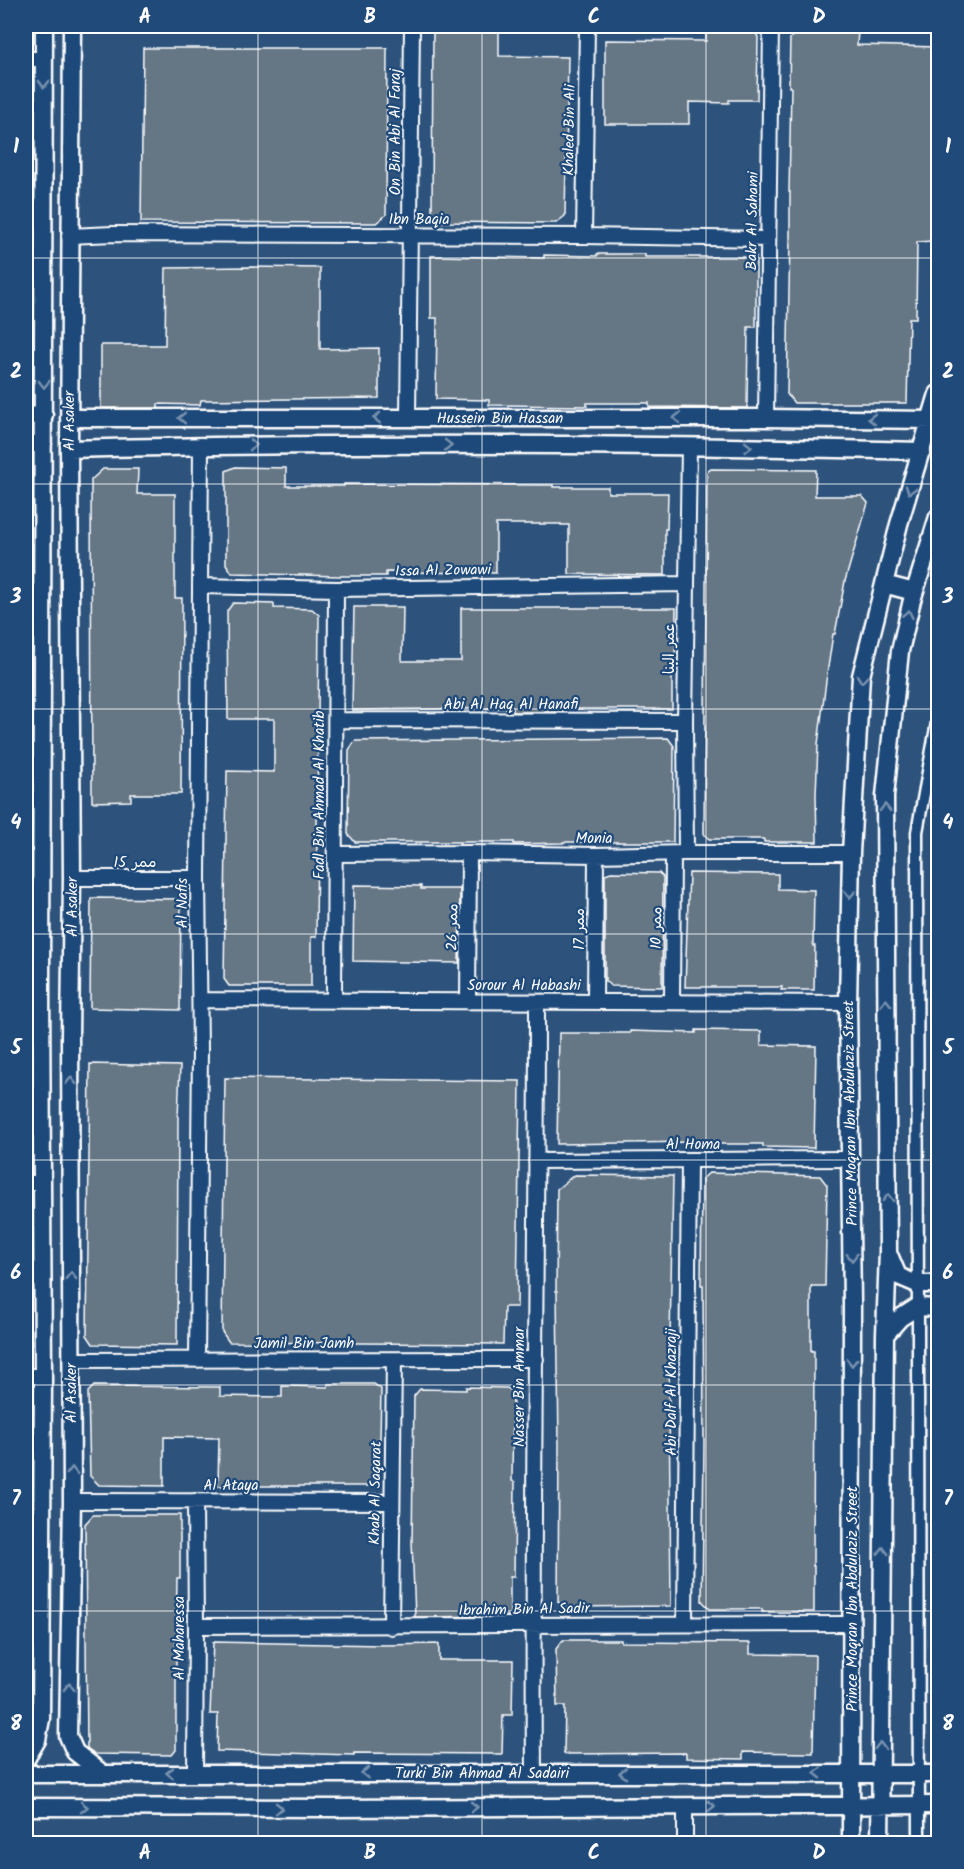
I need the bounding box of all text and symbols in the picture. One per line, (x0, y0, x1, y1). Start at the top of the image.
text: A (139, 2, 151, 34)
text: B (364, 2, 376, 34)
text: C (588, 2, 600, 34)
text: D (812, 2, 826, 34)
street label: On Bin Abi Al Faraj (384, 68, 408, 195)
one-way arrow (38, 79, 50, 88)
street label: Khaled Bin Ali (557, 83, 583, 176)
text: 1 (13, 132, 19, 164)
text: 1 (945, 132, 951, 164)
street label: Bakr Al Sahami (740, 170, 766, 271)
street label: Ibn Baqia (389, 208, 449, 232)
text: 2 (10, 357, 22, 389)
text: 2 (942, 357, 954, 389)
one-way arrow (38, 379, 50, 388)
street label: Al Asaker (58, 390, 82, 451)
street label: Hussein Bin Hassan (437, 407, 563, 431)
one-way arrow (178, 412, 187, 424)
one-way arrow (373, 412, 382, 424)
one-way arrow (673, 412, 682, 424)
one-way arrow (868, 413, 877, 425)
one-way arrow (249, 439, 258, 451)
one-way arrow (444, 439, 453, 451)
one-way arrow (744, 441, 753, 453)
one-way arrow (904, 484, 917, 495)
street label: Issa Al Zowawi (395, 558, 493, 584)
text: 3 (10, 582, 22, 614)
text: 3 (942, 582, 954, 614)
one-way arrow (901, 610, 914, 620)
street label: عمر البنا (658, 624, 682, 674)
one-way arrow (856, 674, 868, 683)
street label: Abi Al Haq Al Hanafi (444, 693, 578, 717)
street label: Fadl Bin Ahmad Al Khatib (308, 710, 332, 879)
one-way arrow (879, 803, 891, 812)
text: 4 (11, 808, 22, 840)
text: 4 (943, 808, 954, 840)
street label: Monia (575, 827, 613, 851)
street label: ممر 15 (113, 851, 157, 875)
street label: Al Asaker (61, 876, 85, 937)
street label: Al Nafis (171, 877, 195, 928)
one-way arrow (844, 890, 857, 899)
street label: ممر 26 (441, 903, 465, 951)
street label: ممر 10 (645, 907, 669, 949)
street label: ممر 17 (568, 908, 592, 950)
street label: Sorour Al Habashi (467, 974, 582, 998)
one-way arrow (880, 998, 893, 1007)
street label: Prince Moqran Ibn Abdulaziz Street (837, 1000, 865, 1226)
text: 5 (10, 1033, 23, 1065)
text: 5 (942, 1033, 955, 1065)
one-way arrow (65, 1077, 77, 1086)
street label: Al Homa (666, 1133, 720, 1157)
one-way arrow (882, 1193, 894, 1202)
one-way arrow (845, 1253, 858, 1262)
text: 6 (11, 1258, 22, 1290)
text: 6 (943, 1258, 954, 1290)
one-way arrow (65, 1272, 77, 1281)
street label: Nasser Bin Ammar (508, 1326, 532, 1447)
street label: Abi Dalf Al Khazraji (660, 1327, 684, 1456)
street label: Jamil Bin Jamh (254, 1332, 354, 1356)
one-way arrow (846, 1357, 858, 1366)
street label: Al Asaker (60, 1362, 84, 1423)
street label: Khab Al Saqarat (363, 1441, 389, 1545)
one-way arrow (65, 1467, 78, 1476)
street label: Al Ataya (204, 1474, 258, 1498)
text: 7 (11, 1484, 21, 1516)
text: 7 (943, 1484, 953, 1516)
street label: Prince Moqran Ibn Abdulaziz Street (841, 1486, 865, 1712)
one-way arrow (876, 1547, 889, 1556)
street label: Al Maharessa (168, 1596, 192, 1680)
street label: Ibrahim Bin Al Sadir (458, 1597, 591, 1623)
one-way arrow (63, 1683, 75, 1692)
text: 8 (10, 1709, 22, 1741)
text: 8 (942, 1709, 954, 1741)
one-way arrow (874, 1742, 887, 1751)
street label: Turki Bin Ahmad Al Sadairi (395, 1762, 570, 1786)
one-way arrow (166, 1767, 175, 1780)
one-way arrow (361, 1767, 370, 1779)
one-way arrow (619, 1767, 628, 1779)
one-way arrow (814, 1767, 823, 1779)
one-way arrow (706, 1800, 715, 1812)
one-way arrow (79, 1801, 88, 1813)
one-way arrow (469, 1801, 478, 1813)
one-way arrow (274, 1802, 283, 1814)
text: A (139, 1838, 151, 1869)
text: B (364, 1838, 376, 1869)
text: C (588, 1838, 600, 1869)
text: D (812, 1838, 826, 1869)

